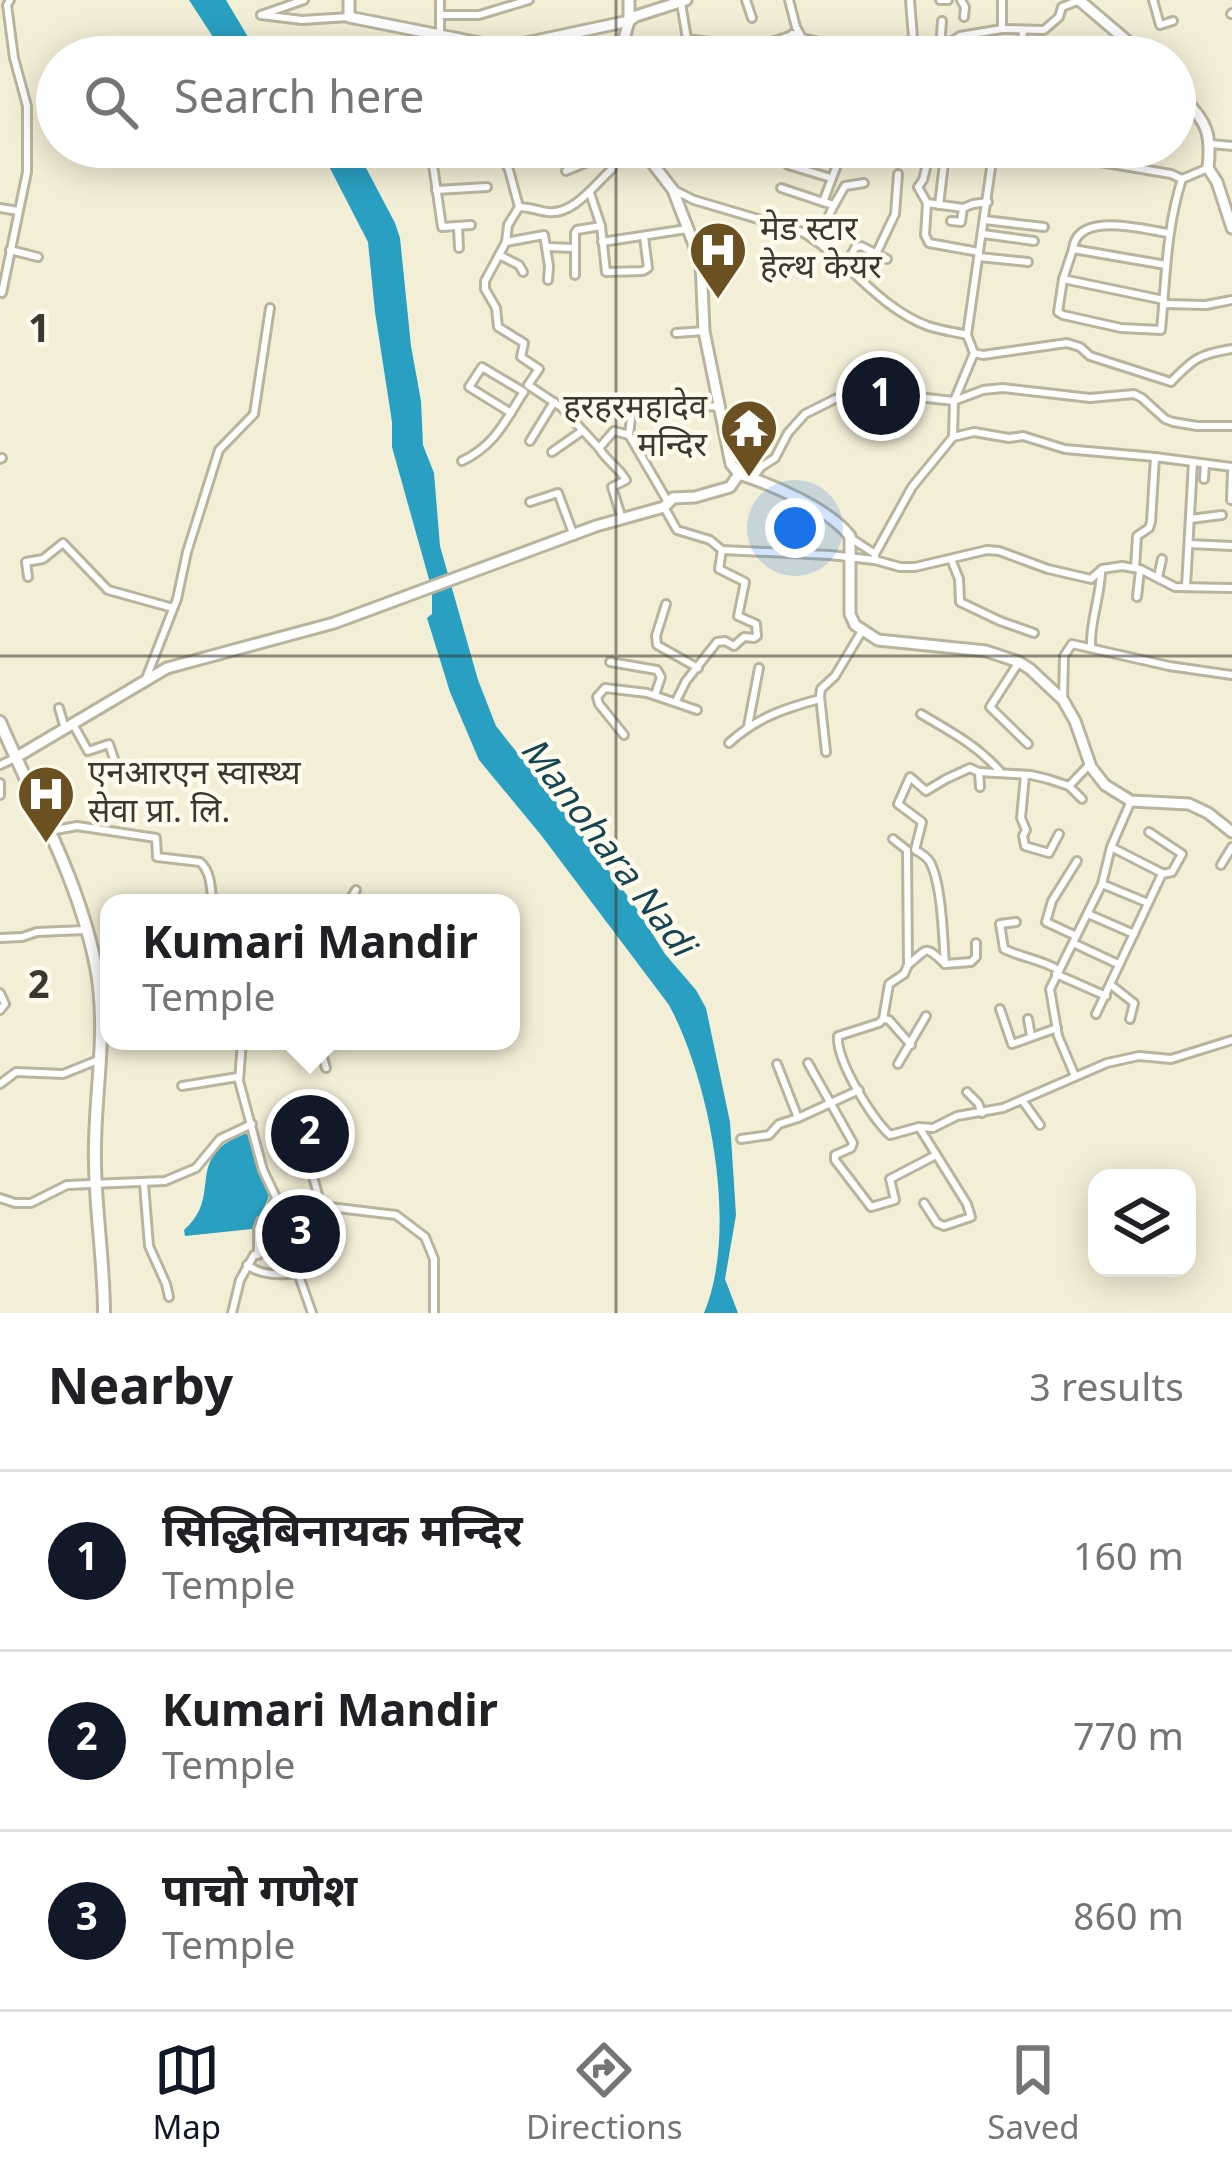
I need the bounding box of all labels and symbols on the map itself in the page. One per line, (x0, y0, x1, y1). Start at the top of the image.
place label: मेड स्टार हेल्थ केयर (760, 209, 882, 291)
hospital icon: मेड स्टार हेल्थ केयर (687, 219, 749, 301)
text: 1 (28, 307, 50, 358)
pin: 1 (842, 351, 920, 441)
place label: हरहरमहादेव मन्दिर (563, 387, 708, 469)
temple icon: हरहरमहादेव मन्दिर (718, 397, 780, 479)
your location (765, 498, 825, 558)
water label: Manohara Nadi (507, 730, 705, 971)
place label: एनआरएन स्वास्थ्य सेवा प्रा. लि. (88, 754, 302, 835)
hospital icon: एनआरएन स्वास्थ्य सेवा प्रा. लि. (15, 763, 77, 845)
text: 2 (28, 963, 50, 1014)
pin: 2 (271, 1089, 349, 1179)
pin: 3 (262, 1189, 340, 1279)

